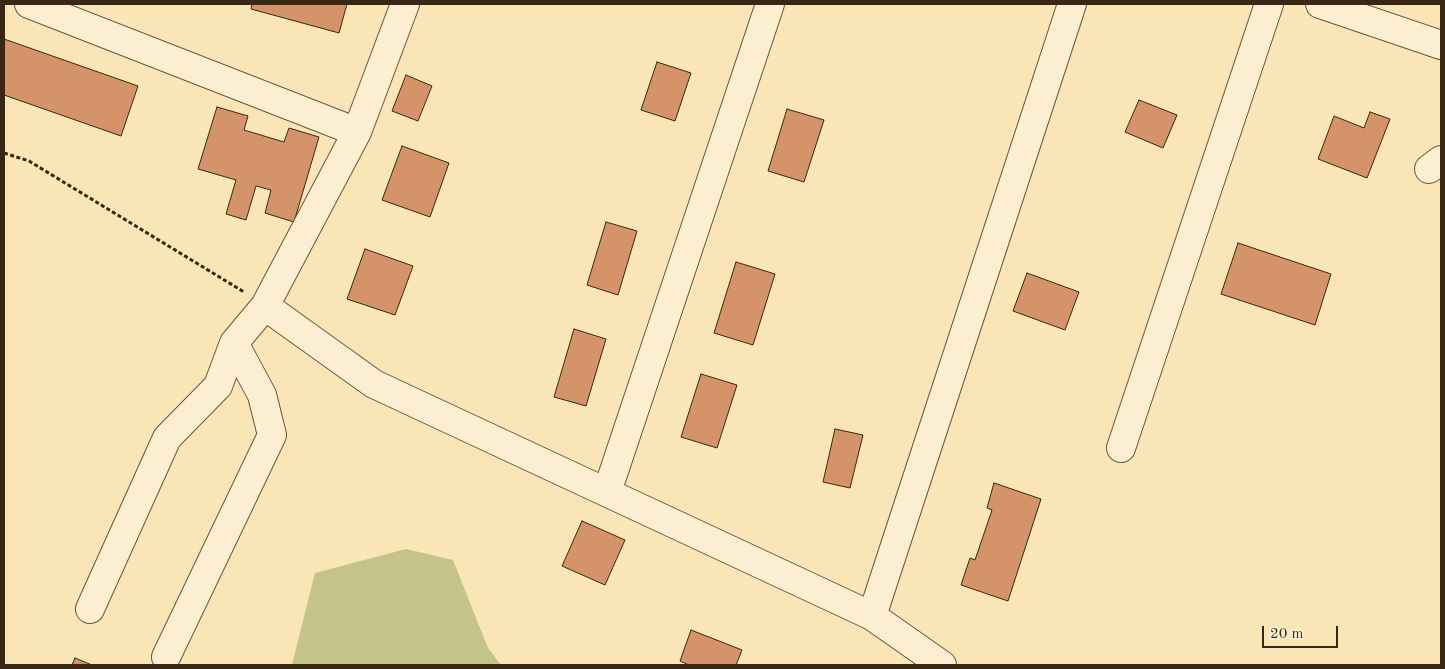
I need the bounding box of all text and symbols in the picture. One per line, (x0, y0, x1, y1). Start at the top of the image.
scale bar (1265, 616, 1341, 648)
text: 20 m (1270, 627, 1304, 642)

